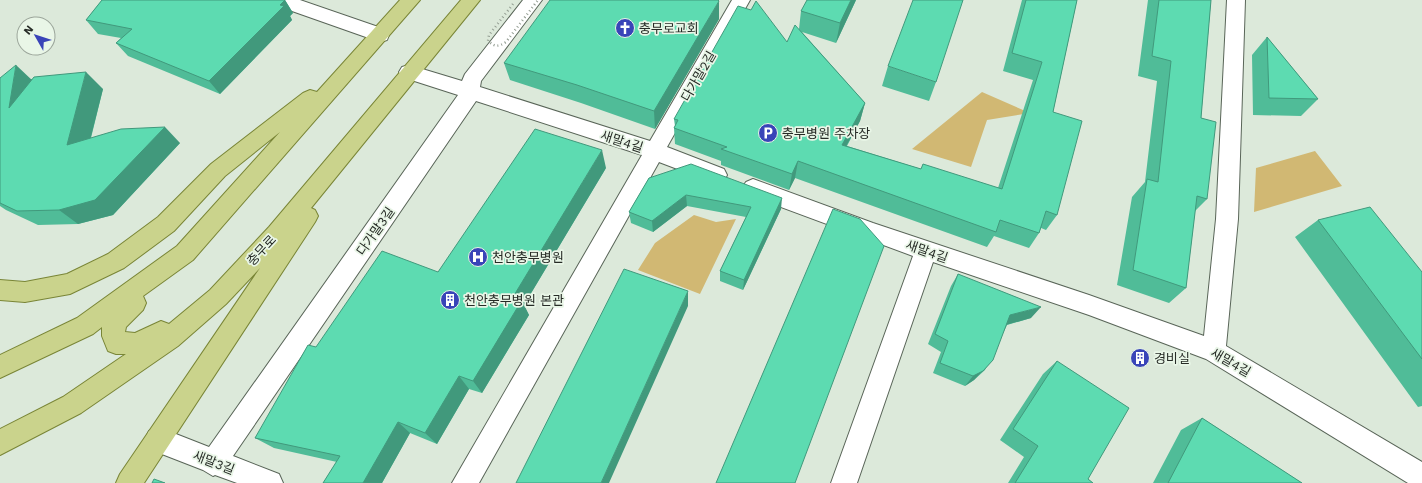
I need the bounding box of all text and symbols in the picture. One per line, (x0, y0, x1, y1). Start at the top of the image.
north arrow (16, 16, 56, 56)
church icon: 충무로교회 (614, 17, 636, 39)
place label: 충무로교회 (639, 21, 699, 36)
text: N (21, 23, 36, 37)
street label: 다가말2길 (678, 49, 719, 104)
parking icon: 충무병원 주차장 (757, 122, 779, 144)
place label: 충무병원 주차장 (782, 126, 870, 141)
street label: 새말4길 (599, 128, 645, 155)
street label: 다가말3길 (353, 204, 397, 258)
street label: 충무로 (244, 232, 279, 269)
street label: 새말4길 (904, 237, 950, 266)
hospital icon: 천안충무병원 (467, 246, 489, 268)
place label: 천안충무병원 (492, 250, 564, 265)
building icon: 천안충무병원 본관 (439, 289, 461, 311)
place label: 천안충무병원 본관 (464, 293, 564, 308)
street label: 새말4길 (1208, 345, 1253, 380)
building icon: 경비실 (1129, 347, 1151, 369)
place label: 경비실 (1154, 351, 1190, 366)
street label: 새말3길 (191, 448, 237, 477)

